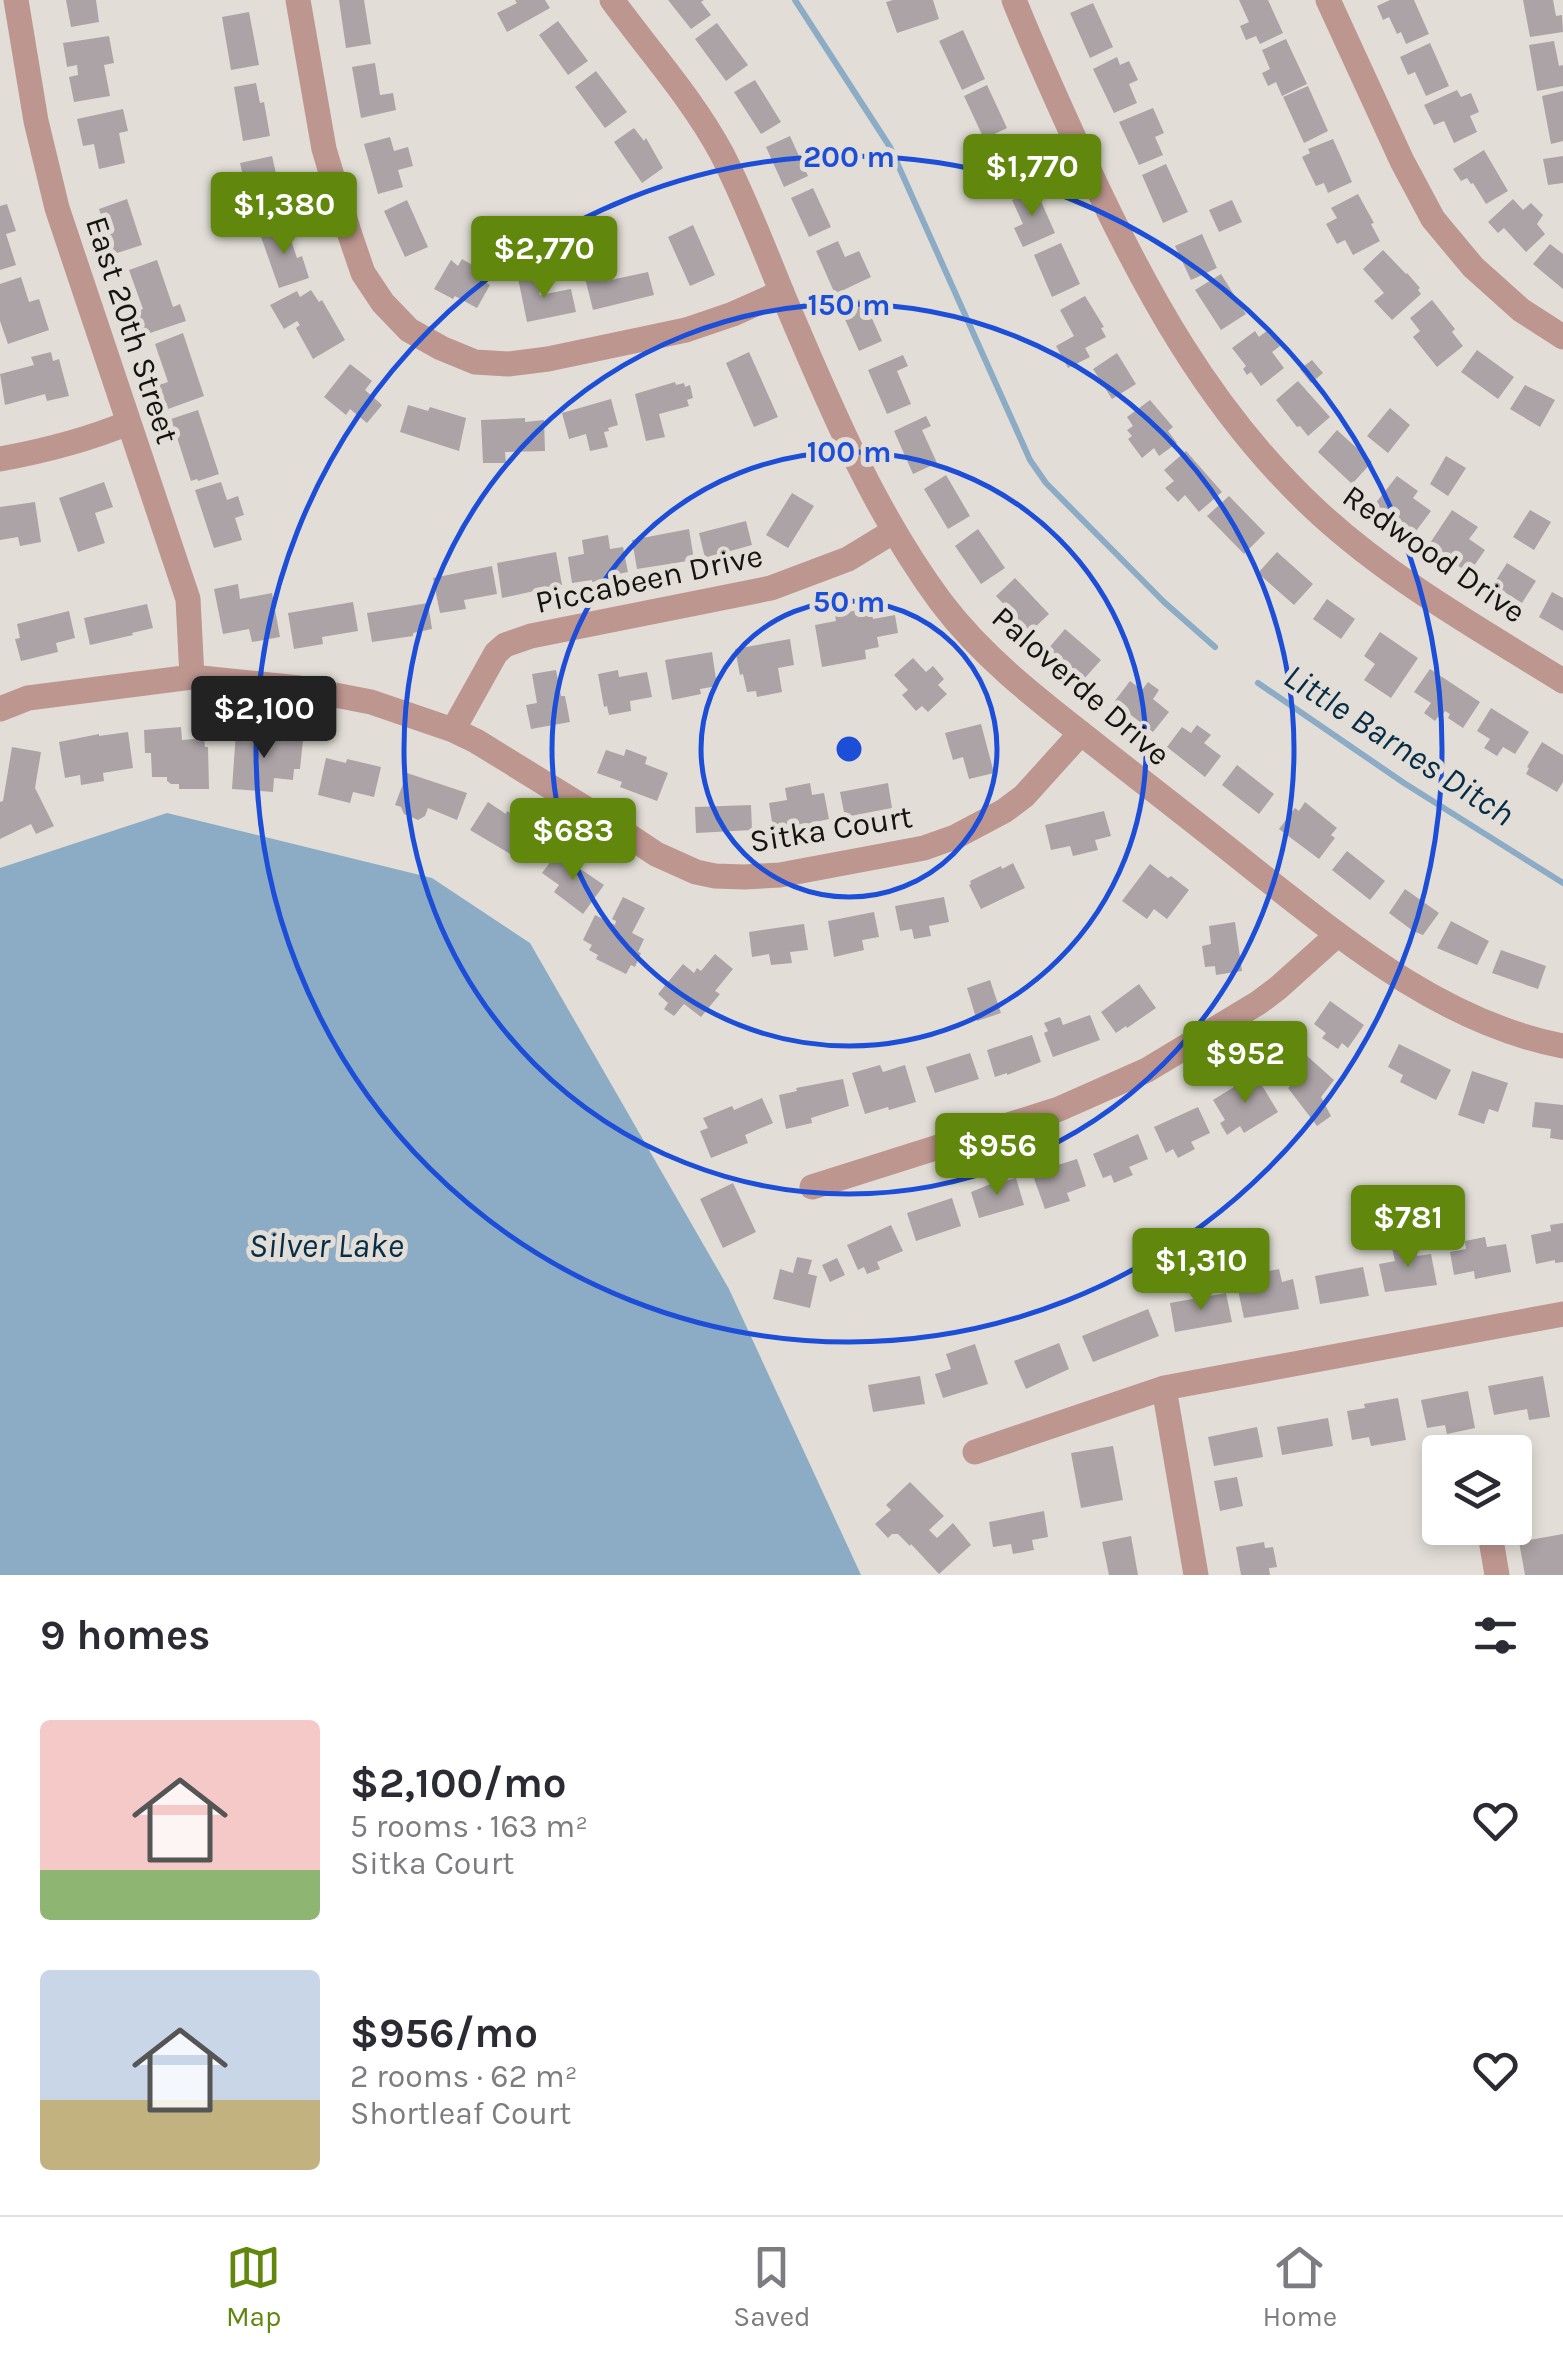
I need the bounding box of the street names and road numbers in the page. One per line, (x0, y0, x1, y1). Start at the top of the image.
street label: East 20th Street (78, 212, 186, 448)
street label: Redwood Drive (1336, 477, 1532, 631)
street label: Piccabeen Drive (532, 537, 766, 621)
street label: Paloverde Drive (984, 599, 1178, 773)
street label: Sitka Court (747, 798, 915, 860)

